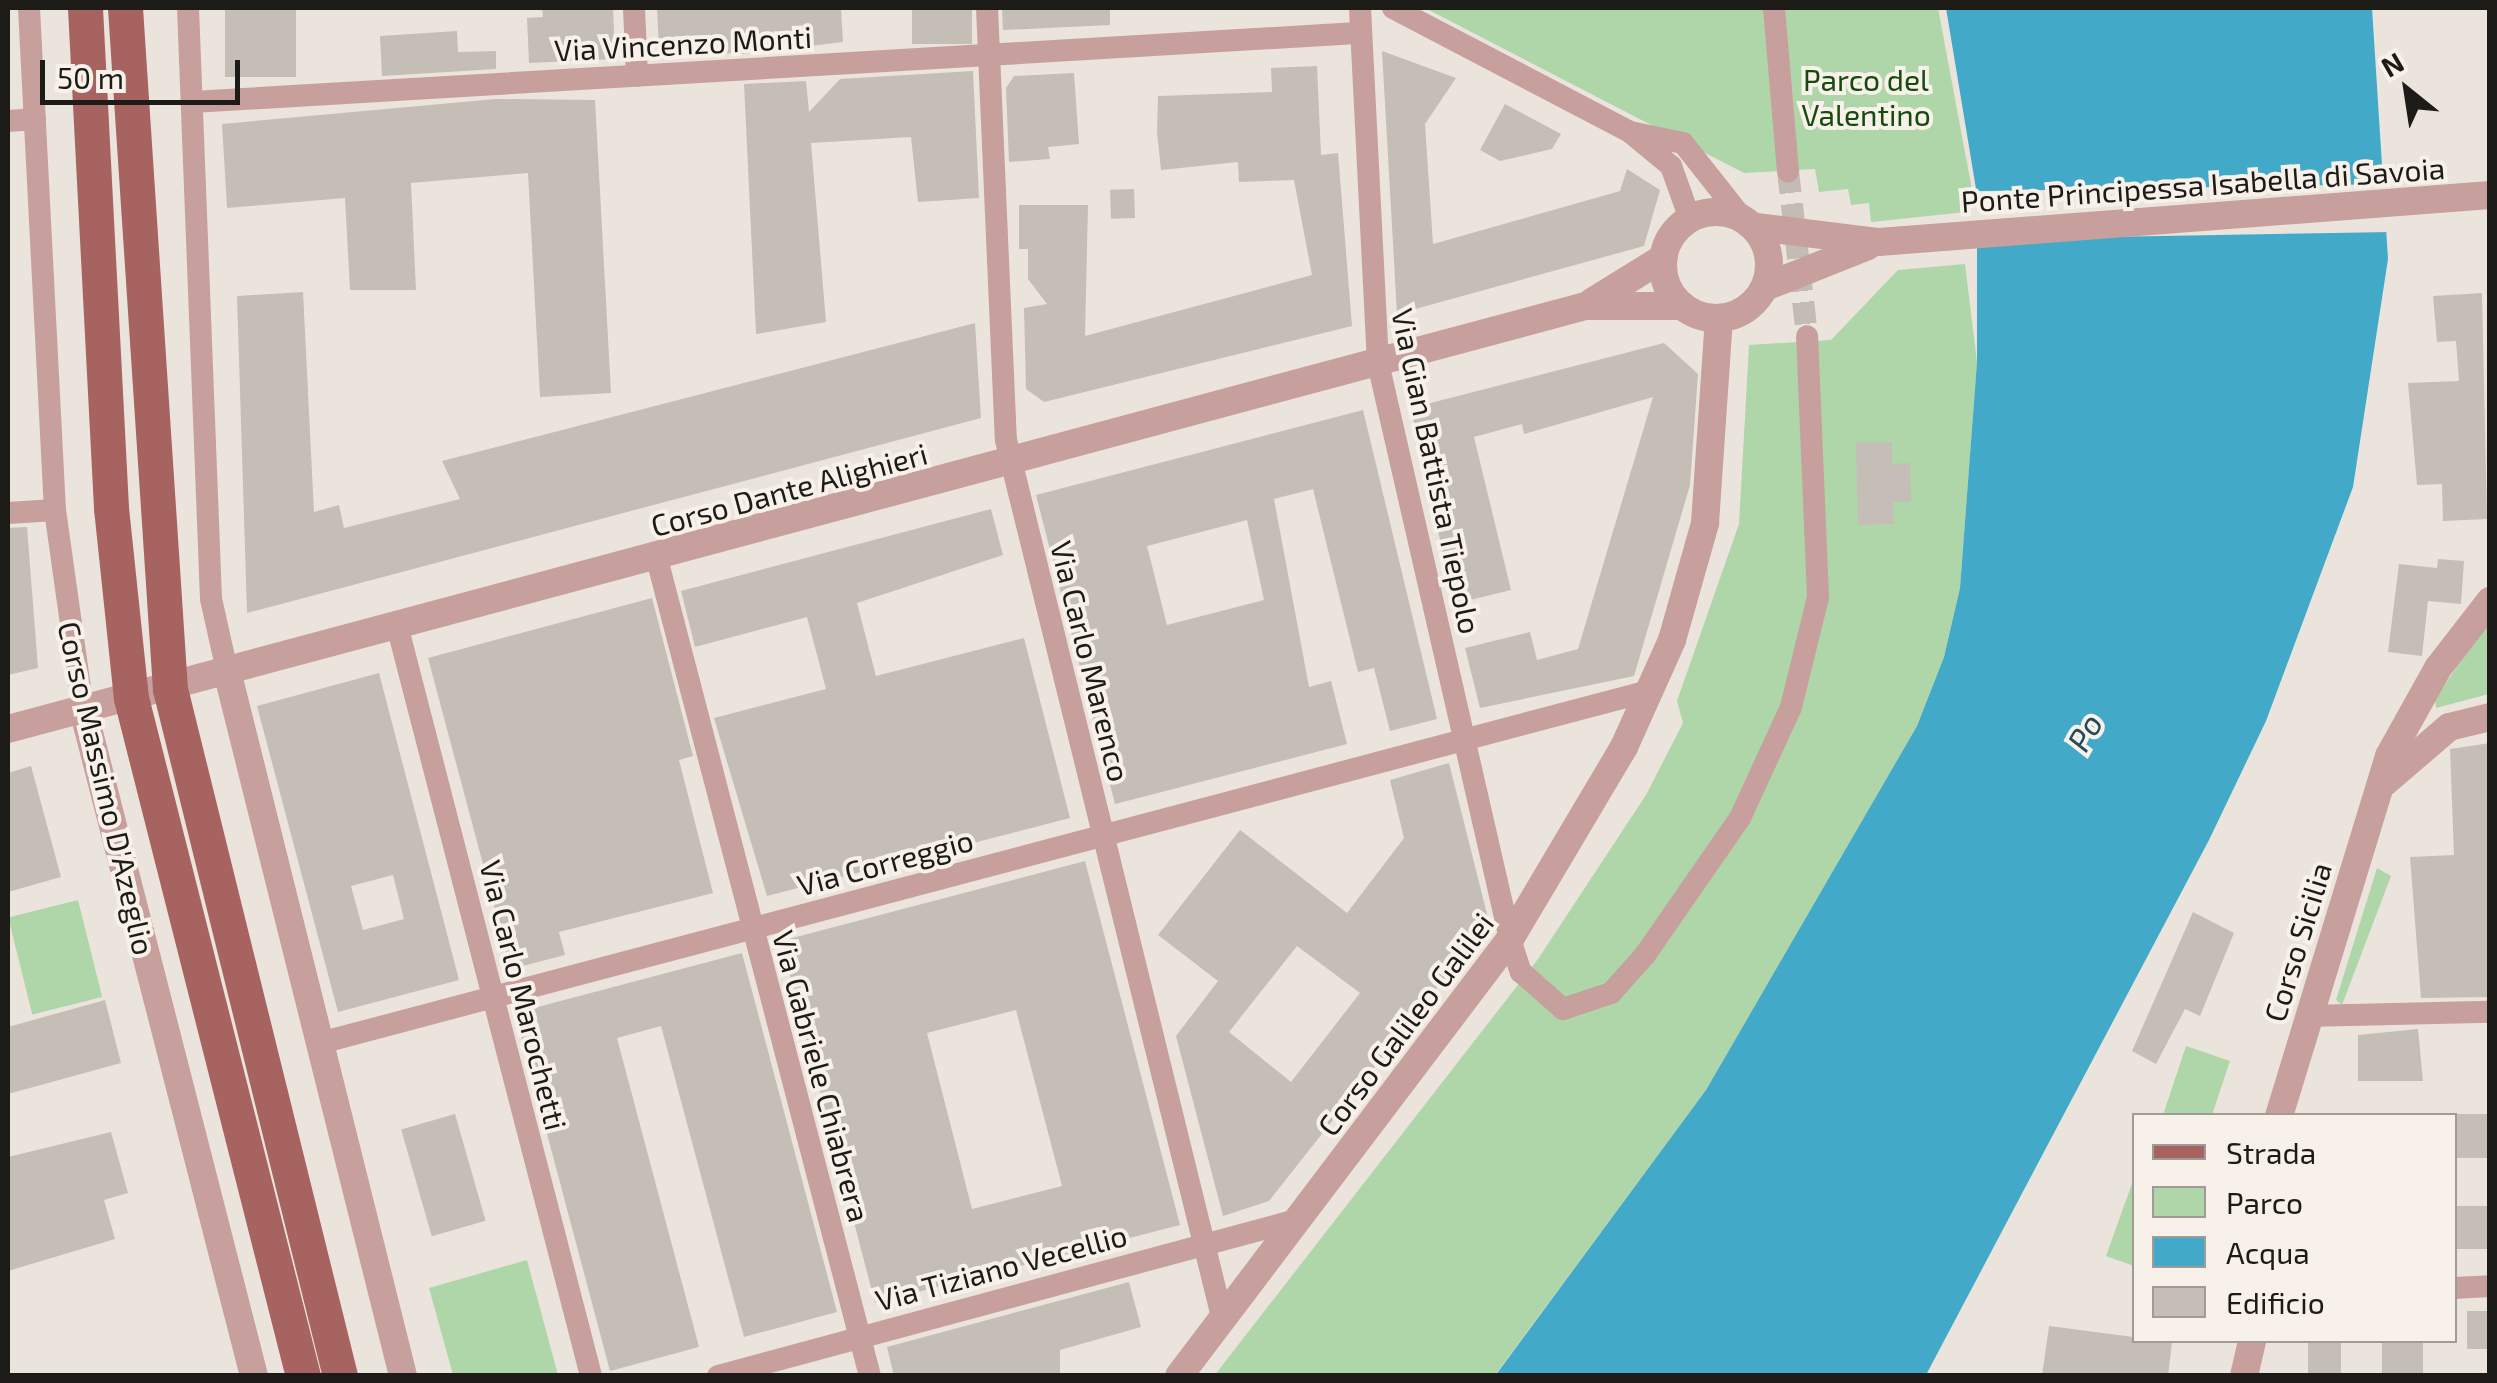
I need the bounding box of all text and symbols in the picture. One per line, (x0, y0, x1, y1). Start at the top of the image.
street label: Via Vincenzo Monti (553, 18, 813, 68)
scale bar (45, 40, 245, 102)
north arrow (2357, 40, 2457, 140)
text: N (2375, 44, 2409, 84)
text: 50 m (57, 59, 124, 95)
park label: Parco del Valentino (1801, 61, 1931, 132)
street label: Ponte Principessa Isabella di Savoia (1960, 149, 2446, 219)
street label: Via Gian Battista Tiepolo (1385, 305, 1489, 637)
street label: Corso Dante Alighieri (647, 435, 931, 543)
street label: Via Carlo Marenco (1044, 537, 1138, 785)
street label: Corso Massimo D'Azeglio (51, 618, 163, 958)
water label: Po (2058, 706, 2110, 758)
street label: Via Correggio (793, 821, 977, 903)
street label: Via Carlo Marochetti (473, 856, 575, 1134)
street label: Corso Sicilia (2256, 858, 2338, 1026)
street label: Corso Galileo Galilei (1309, 905, 1501, 1143)
street label: Via Gabriele Chiabrera (766, 926, 878, 1226)
legend (2132, 1113, 2457, 1343)
text: Strada (2226, 1134, 2316, 1170)
text: Parco (2226, 1184, 2303, 1220)
street label: Via Tiziano Vecellio (871, 1216, 1131, 1318)
text: Acqua (2226, 1234, 2310, 1270)
text: Edificio (2226, 1284, 2325, 1320)

